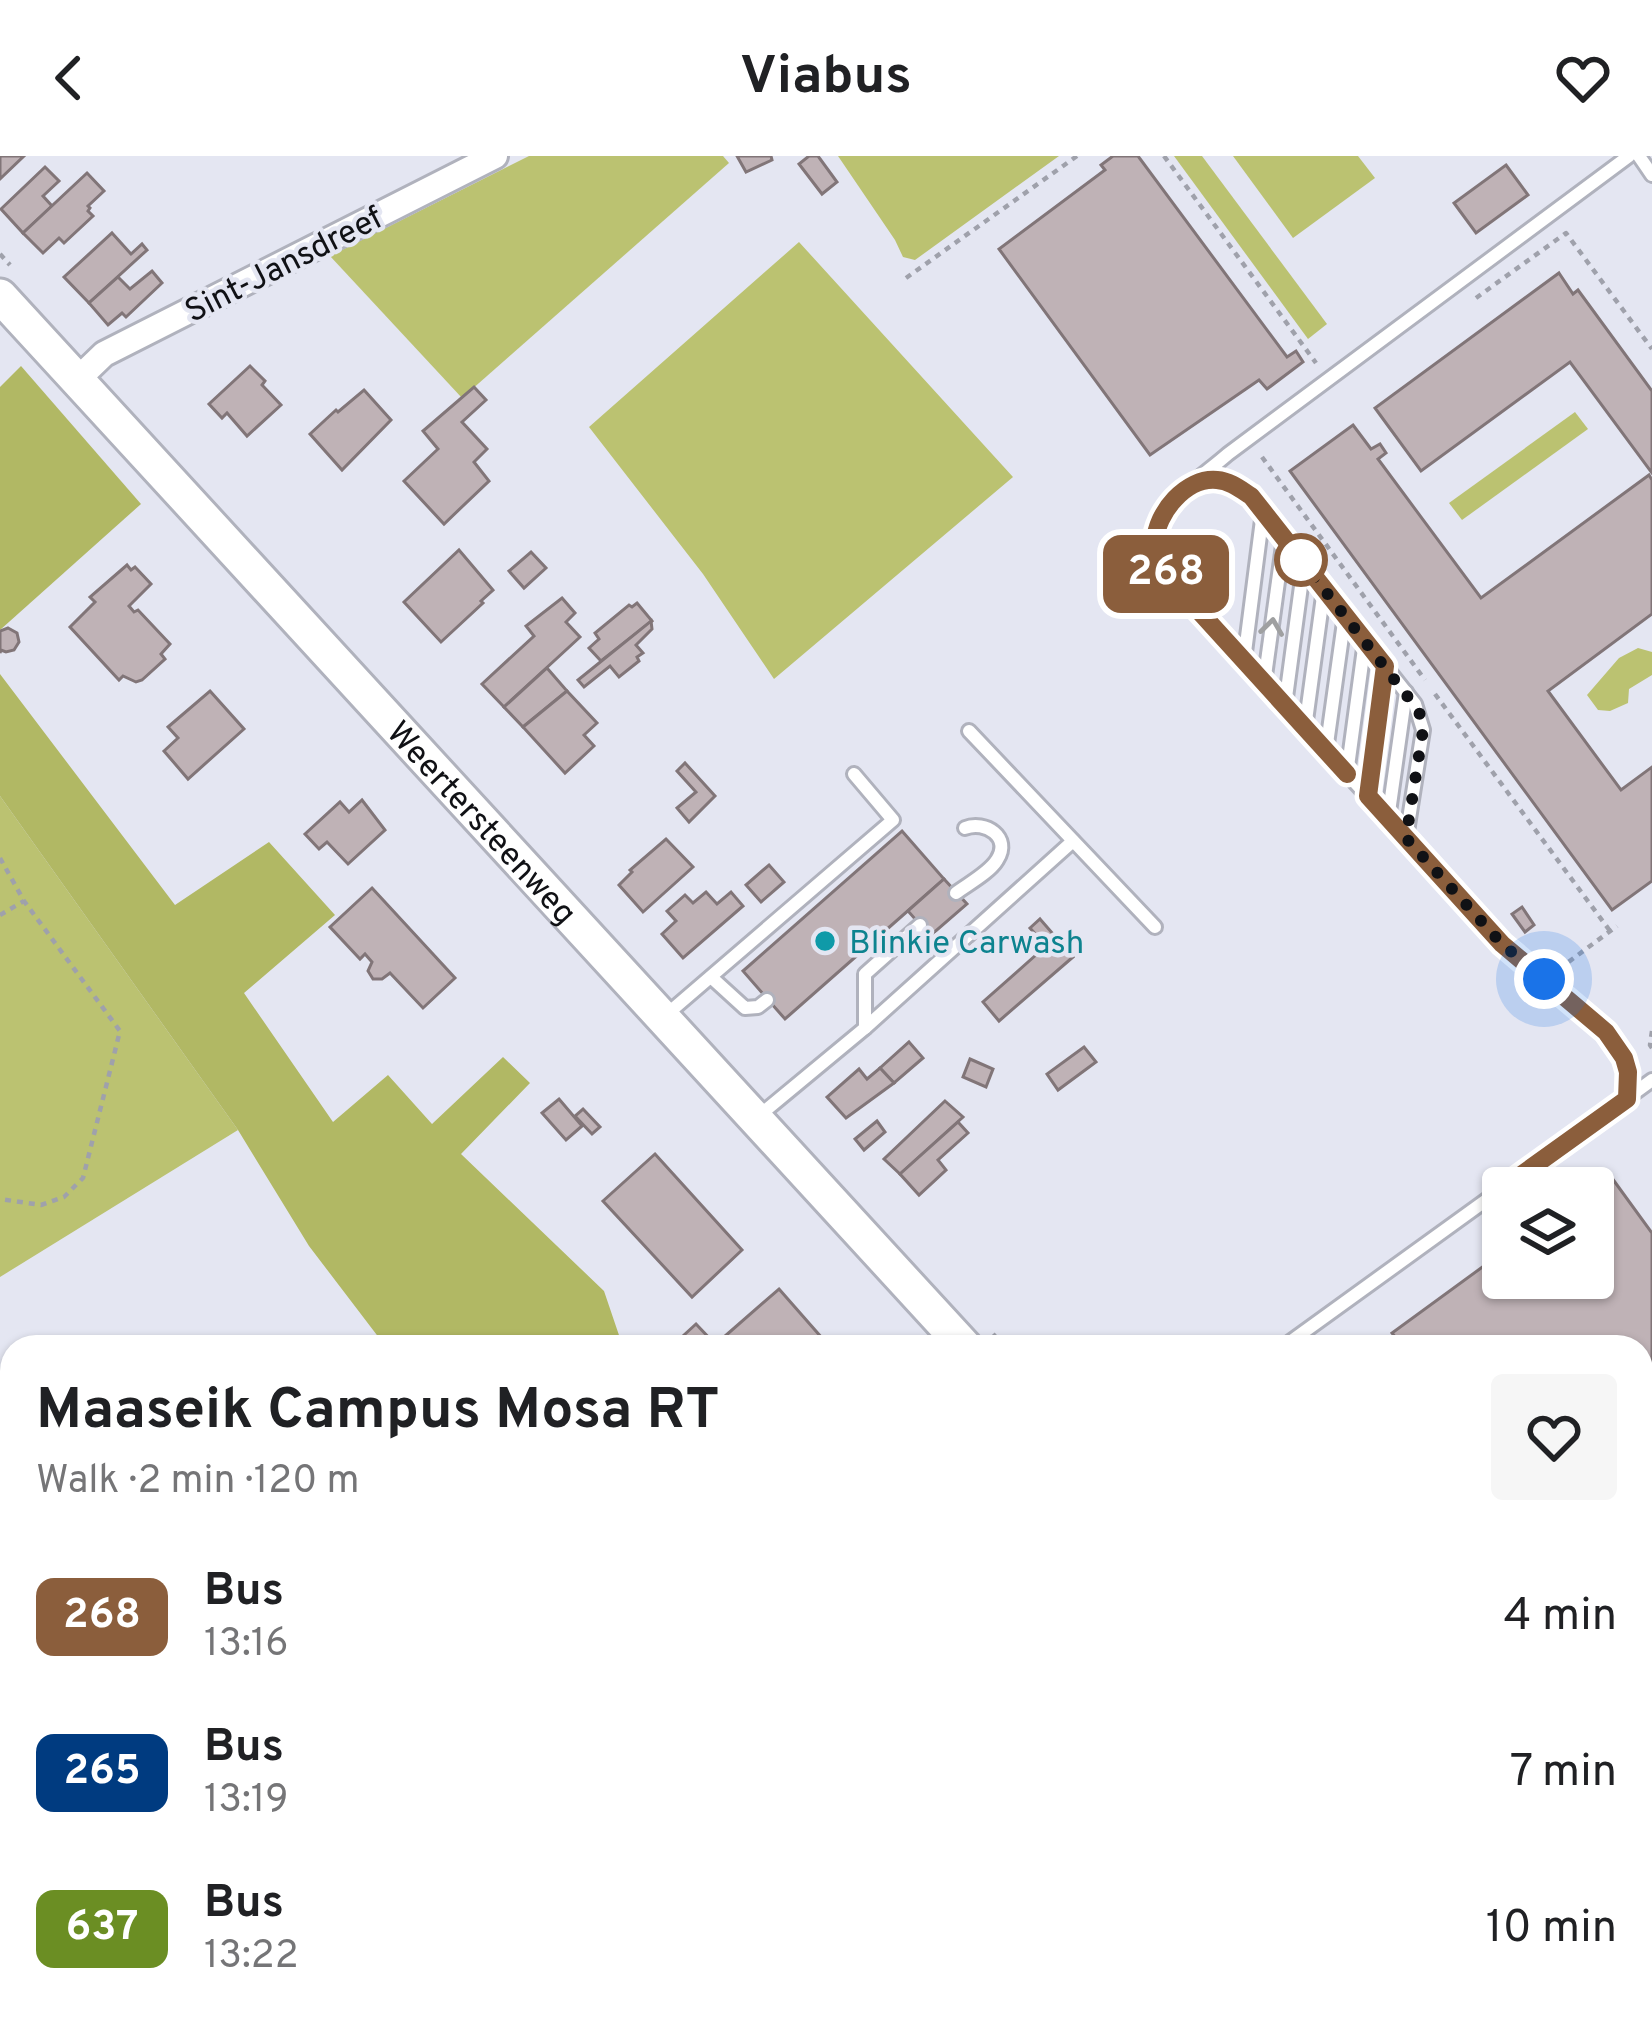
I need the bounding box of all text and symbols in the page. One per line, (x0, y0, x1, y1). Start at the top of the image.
text: Viabus (740, 44, 912, 113)
icon: back (36, 45, 102, 111)
icon: heart (1550, 45, 1616, 111)
street label: Sint-Jansdreef (179, 199, 391, 334)
line badge: 268 (1097, 535, 1235, 613)
unlabelled marker (1276, 535, 1326, 585)
text: 268 (1127, 547, 1205, 600)
one-way arrow (1258, 617, 1284, 637)
street label: Weertersteenweg (376, 714, 584, 935)
place label: Blinkie Carwash (849, 924, 1084, 966)
marker: Blinkie Carwash (812, 928, 838, 954)
your location (1514, 949, 1574, 1009)
map controls (1482, 1167, 1614, 1299)
button: layers (1482, 1167, 1614, 1299)
button: heart (1491, 1374, 1617, 1500)
text: Maaseik Campus Mosa RT (36, 1377, 720, 1449)
text: Walk · 2 min · 120 m (36, 1458, 359, 1507)
text: Bus (204, 1564, 284, 1621)
text: 4 min (1504, 1589, 1617, 1646)
text: 268 (63, 1590, 141, 1643)
text: 13:16 (204, 1621, 289, 1670)
text: Bus (204, 1720, 284, 1777)
text: 7 min (1510, 1745, 1617, 1802)
text: 265 (63, 1746, 141, 1799)
text: 13:19 (204, 1777, 289, 1826)
text: Bus (204, 1876, 284, 1933)
text: 10 min (1486, 1901, 1617, 1958)
text: 637 (66, 1902, 138, 1955)
text: 13:22 (204, 1933, 299, 1982)

